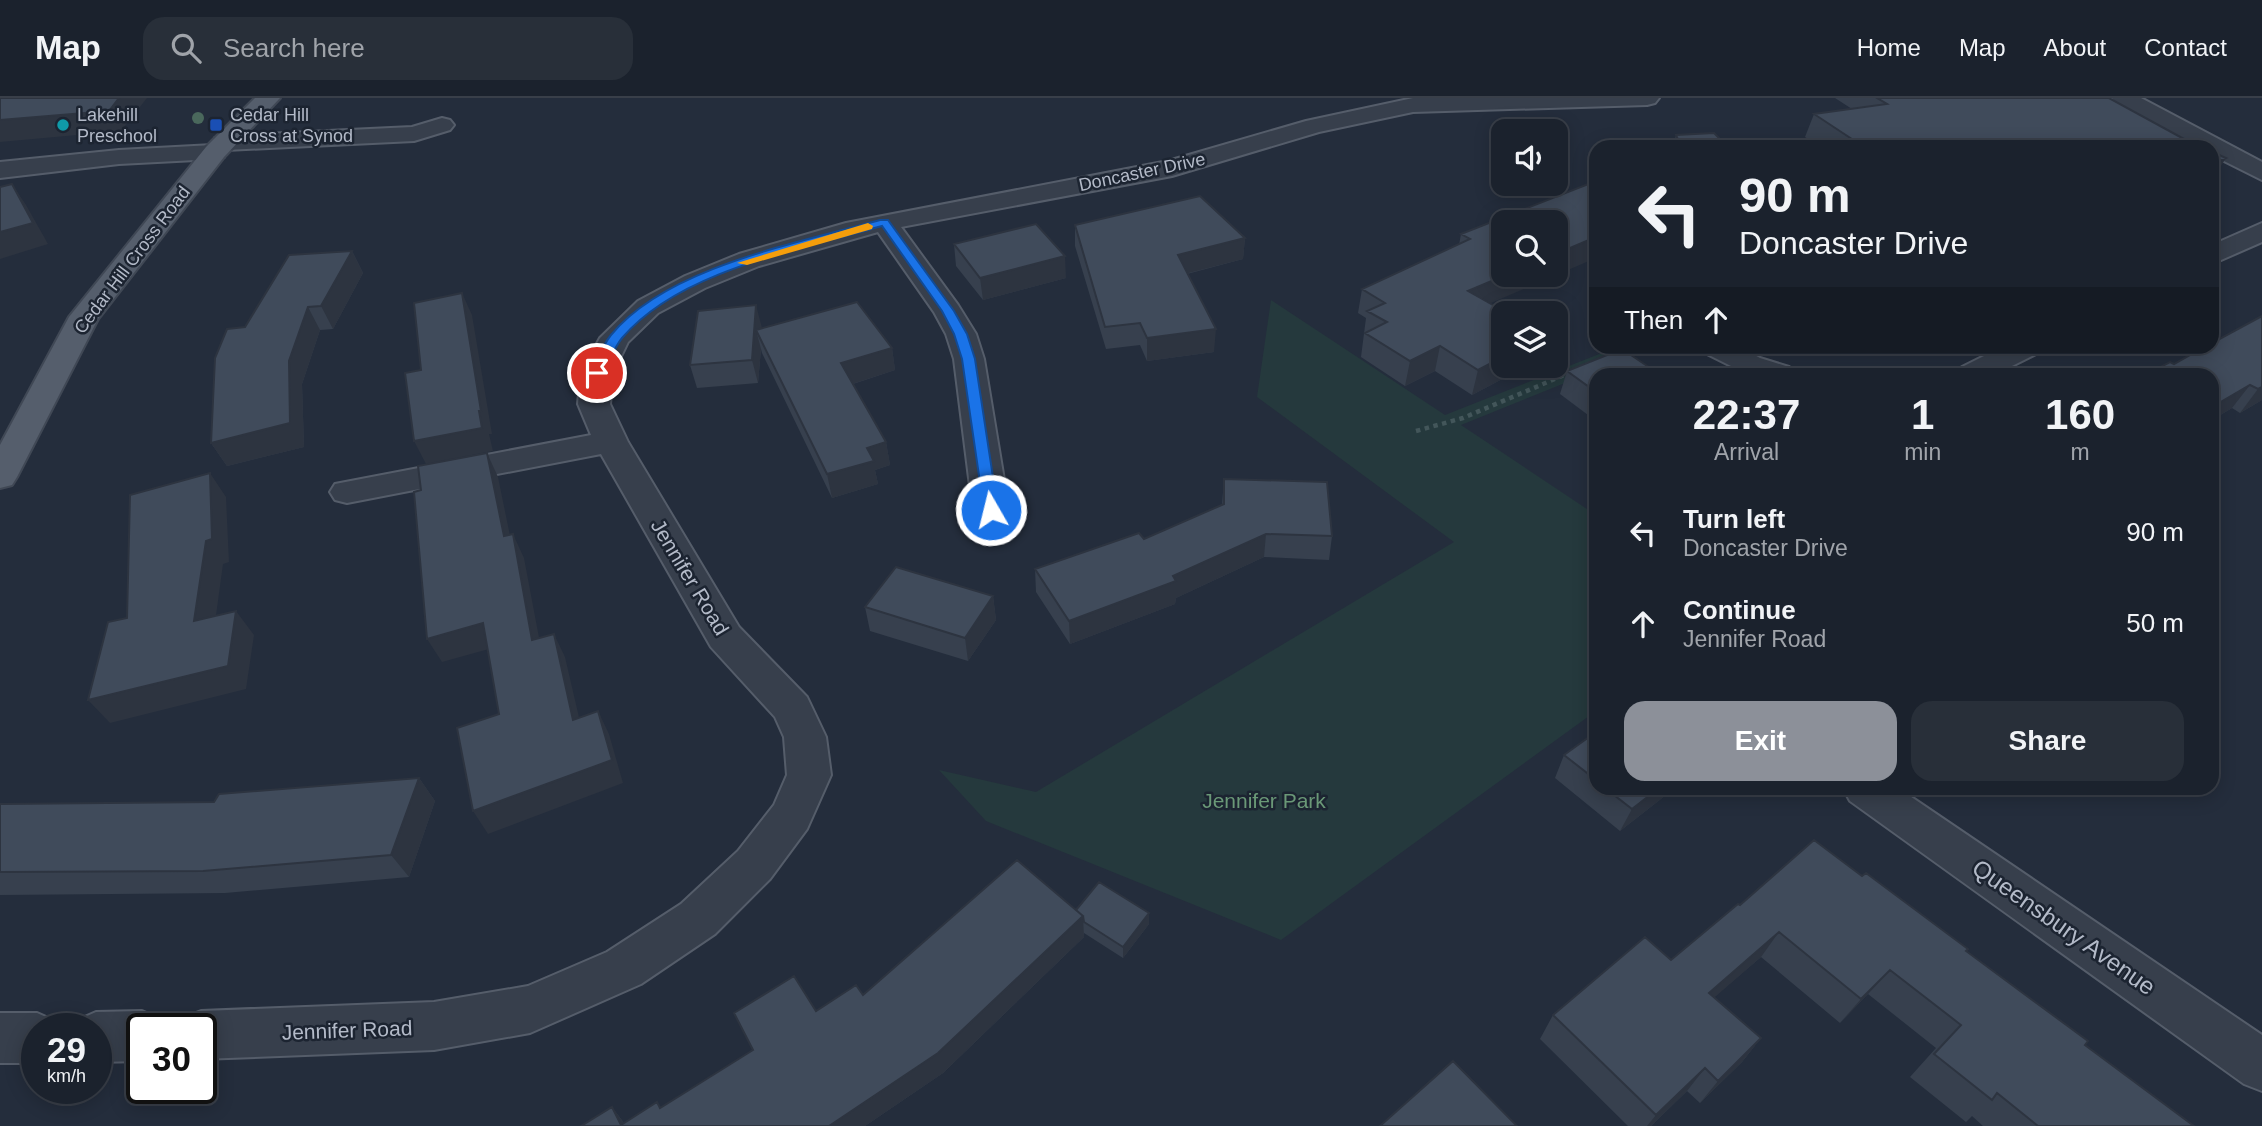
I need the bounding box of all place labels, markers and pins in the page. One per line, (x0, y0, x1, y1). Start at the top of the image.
place label: Lakehill Preschool (77, 105, 157, 146)
place label: Cedar Hill Cross at Synod (230, 105, 353, 146)
marker: Lakehill Preschool (55, 117, 71, 133)
marker: Cedar Hill Cross at Synod (208, 117, 224, 133)
pin (567, 343, 627, 403)

